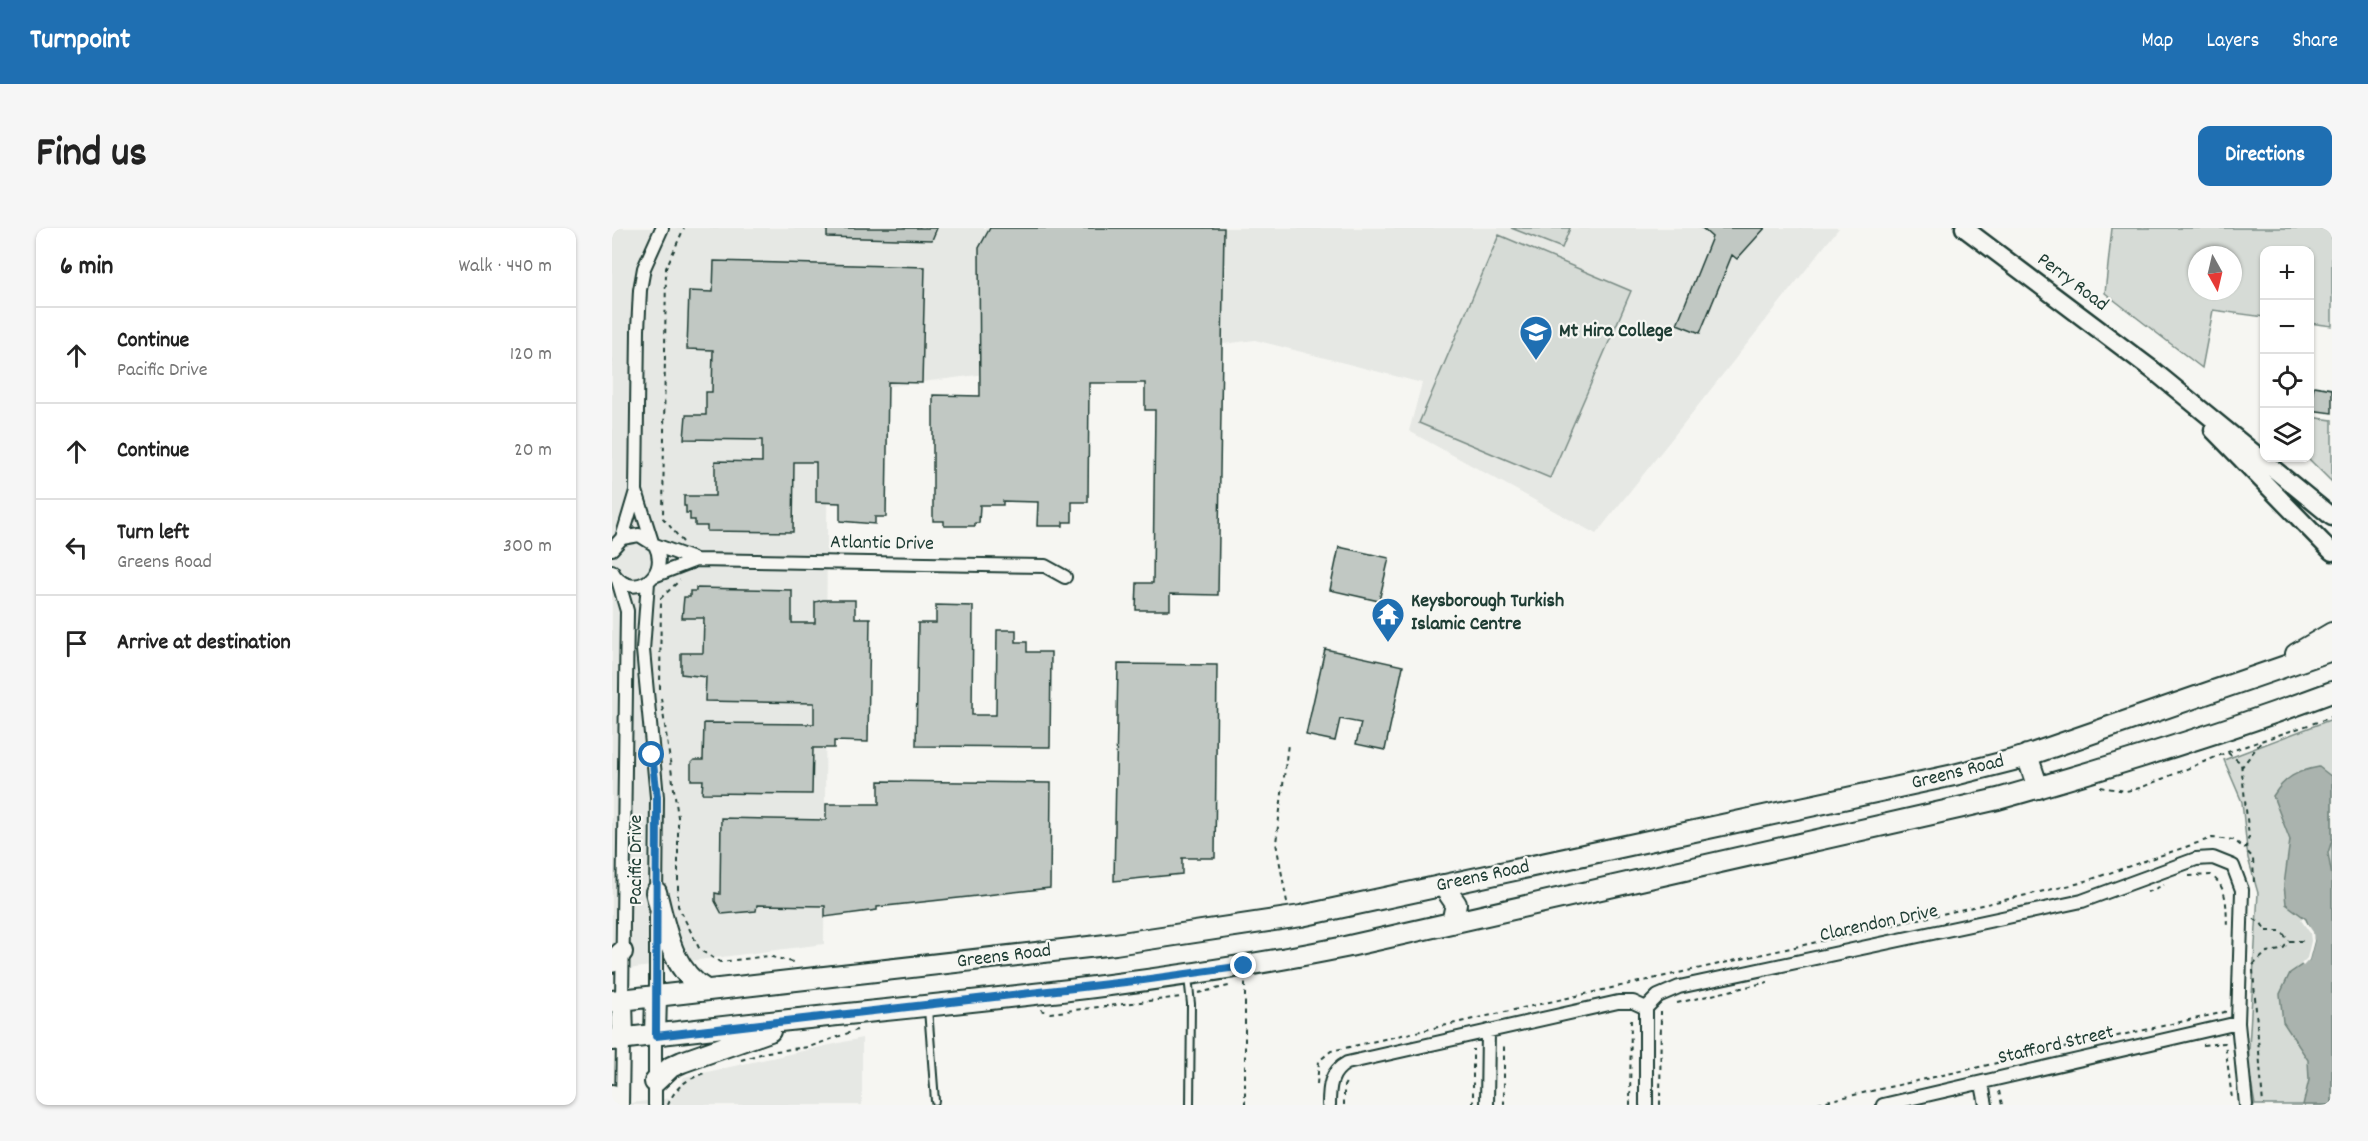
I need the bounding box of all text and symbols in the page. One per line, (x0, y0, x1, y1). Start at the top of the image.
text: Turnpoint (30, 22, 130, 62)
text: Map (2142, 27, 2173, 57)
text: Layers (2206, 27, 2259, 57)
text: Share (2292, 27, 2338, 57)
text: Find us (36, 126, 147, 186)
button: Directions (2198, 126, 2332, 186)
north arrow (2188, 246, 2242, 300)
map controls (2260, 246, 2314, 462)
button: + (2260, 246, 2314, 300)
street label: Perry Road (2031, 247, 2113, 319)
text: 6 min (60, 249, 113, 286)
text: Walk · 440 m (459, 253, 552, 281)
button: − (2260, 300, 2314, 354)
school or university icon: Mt Hira College (1518, 314, 1554, 361)
place label: Mt Hira College (1559, 318, 1673, 346)
text: Continue (117, 326, 189, 357)
icon: ahead (60, 339, 93, 372)
text: 120 m (510, 341, 552, 369)
button: locate (2260, 354, 2314, 408)
text: Pacific Drive (117, 357, 208, 385)
button: layers (2260, 408, 2314, 462)
icon: ahead (60, 435, 93, 468)
text: Continue (117, 436, 189, 467)
text: 20 m (514, 437, 552, 465)
text: Turn left (117, 518, 189, 549)
street label: Atlantic Drive (830, 529, 934, 559)
icon: left (60, 531, 93, 564)
text: 300 m (503, 533, 552, 561)
text: Greens Road (117, 549, 212, 577)
place label: Keysborough Turkish Islamic Centre (1411, 588, 1564, 639)
temple icon: Keysborough Turkish Islamic Centre (1370, 596, 1406, 643)
icon: arrive (60, 627, 93, 660)
text: Arrive at destination (117, 628, 291, 659)
route start (638, 741, 664, 767)
street label: Greens Road (1909, 748, 2007, 798)
street label: Pacific Drive (623, 815, 651, 905)
street label: Greens Road (1434, 853, 1532, 901)
street label: Clarendon Drive (1817, 898, 1941, 950)
street label: Greens Road (955, 937, 1053, 977)
route end (1230, 952, 1256, 978)
street label: Stafford Street (1995, 1019, 2117, 1073)

